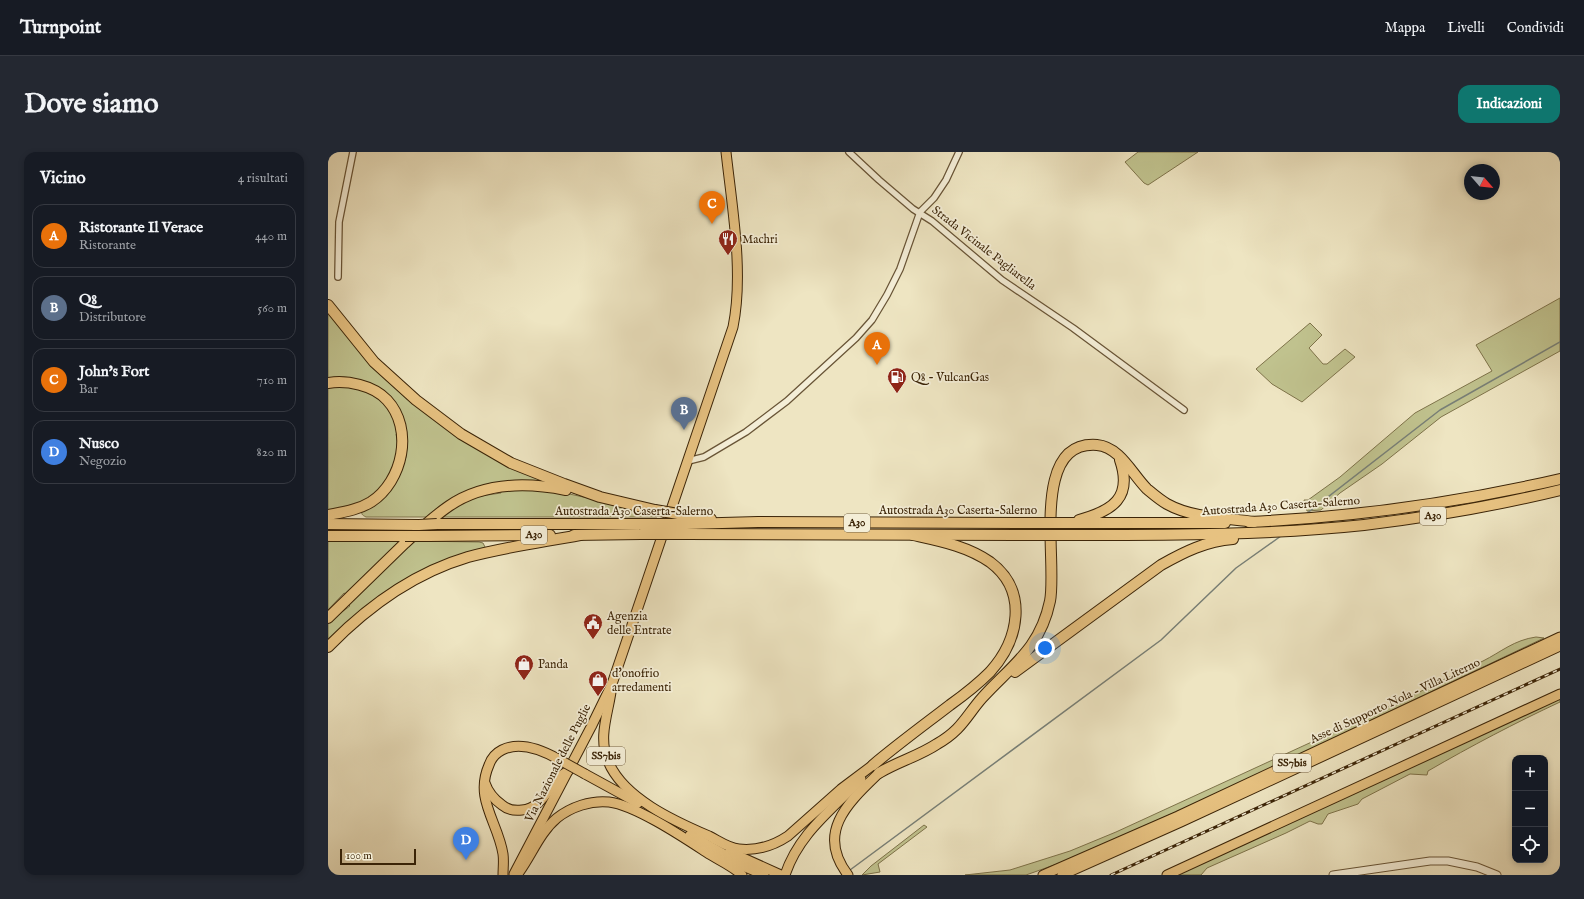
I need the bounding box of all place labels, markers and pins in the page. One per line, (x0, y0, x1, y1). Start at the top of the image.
pin: C (699, 191, 725, 224)
restaurant icon: Machri (717, 228, 739, 256)
place label: Machri (742, 232, 778, 247)
pin: A (864, 332, 890, 365)
fuel station icon: Q8 - VulcanGas (886, 366, 908, 394)
place label: Q8 - VulcanGas (911, 370, 989, 385)
pin: B (671, 397, 697, 430)
place label: Agenzia delle Entrate (606, 609, 672, 638)
public building icon: Agenzia delle Entrate (582, 612, 604, 640)
shop icon: Panda (513, 653, 535, 681)
place label: Panda (538, 657, 569, 672)
place label: d'onofrio arredamenti (612, 666, 672, 695)
shop icon: d'onofrio arredamenti (587, 669, 609, 697)
pin: D (453, 827, 479, 860)

